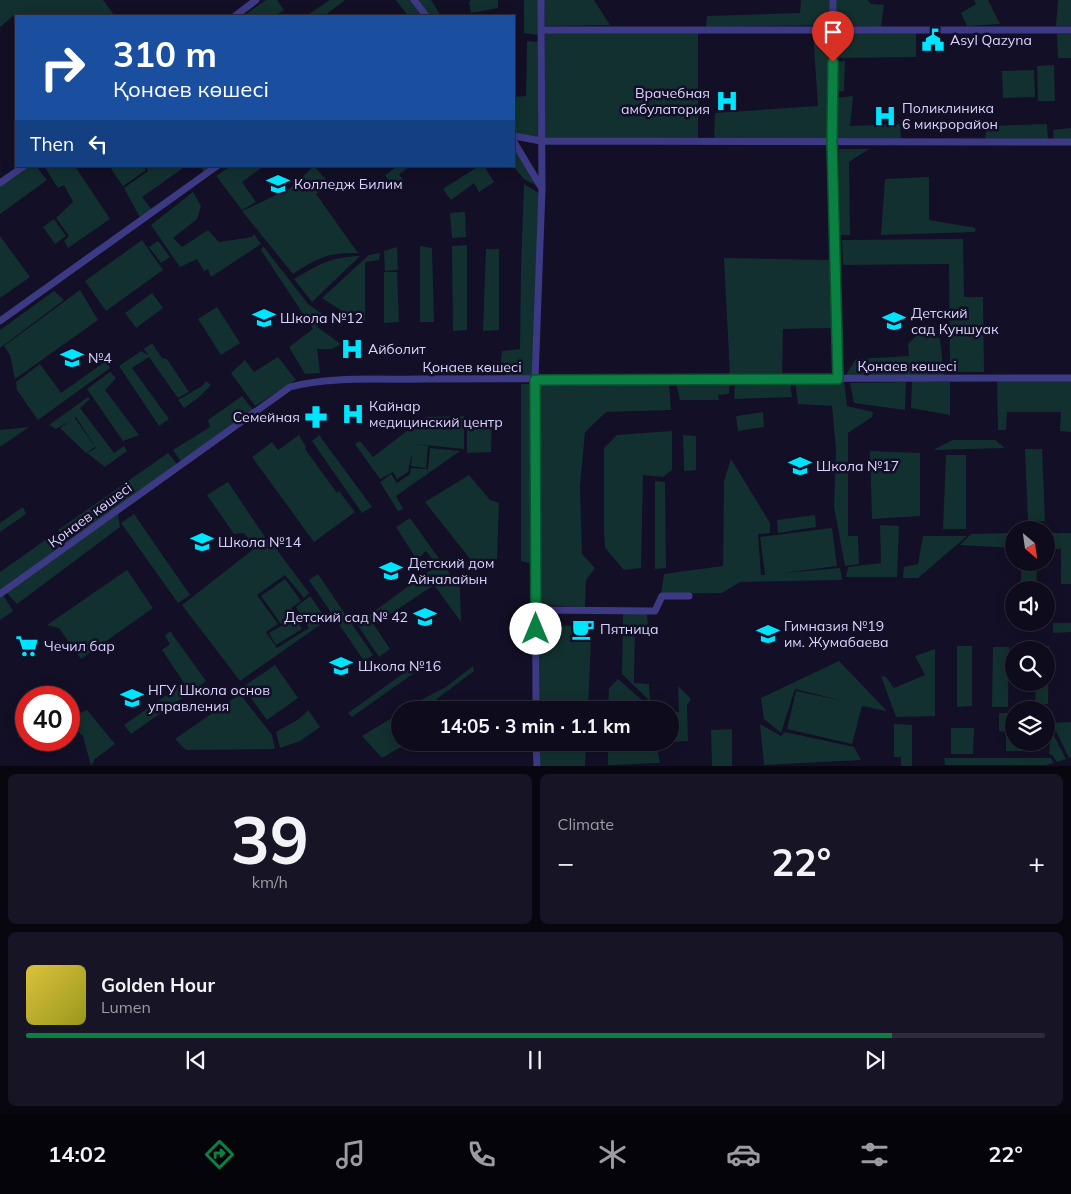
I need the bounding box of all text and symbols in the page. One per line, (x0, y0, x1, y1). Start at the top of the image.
pin (812, 11, 854, 62)
icon: arrive (819, 18, 847, 46)
public building icon: Asyl Qazyna (920, 27, 946, 53)
place label: Asyl Qazyna (950, 31, 1032, 49)
text: 310 m (113, 32, 217, 76)
icon: right (30, 35, 95, 100)
text: Қонаев көшесі (113, 75, 269, 103)
place label: Врачебная амбулатория (621, 84, 710, 118)
hospital icon: Врачебная амбулатория (714, 88, 740, 114)
place label: Поликлиника 6 микрорайон (902, 99, 998, 133)
hospital icon: Поликлиника 6 микрорайон (872, 103, 898, 129)
icon: left (84, 130, 112, 158)
text: Then (30, 132, 74, 156)
school or university icon: Колледж Билим (265, 171, 291, 197)
place label: Колледж Билим (294, 175, 403, 193)
place label: Детский сад Куншуак (911, 304, 999, 338)
school or university icon: Школа №12 (251, 305, 277, 331)
school or university icon: Детский сад Куншуак (881, 308, 907, 334)
place label: Школа №12 (280, 309, 363, 327)
hospital icon: Айболит (339, 336, 365, 362)
place label: Айболит (368, 340, 426, 358)
school or university icon: №4 (59, 345, 85, 371)
place label: №4 (88, 349, 112, 367)
street label: Қонаев көшесі (857, 357, 957, 375)
street label: Қонаев көшесі (422, 358, 522, 376)
place label: Кайнар медицинский центр (369, 397, 503, 431)
hospital icon: Кайнар медицинский центр (340, 401, 366, 427)
pharmacy icon: Семейная (303, 404, 329, 430)
place label: Семейная (233, 408, 300, 426)
school or university icon: Школа №17 (787, 453, 813, 479)
place label: Школа №17 (816, 457, 899, 475)
street label: Қонаев көшесі (45, 479, 135, 551)
north arrow (1005, 521, 1055, 571)
map controls (1005, 521, 1055, 751)
school or university icon: Школа №14 (189, 529, 215, 555)
place label: Школа №14 (218, 533, 302, 551)
place label: Детский дом Айналайын (408, 554, 494, 588)
school or university icon: Детский дом Айналайын (378, 558, 404, 584)
button: sound (1005, 581, 1055, 631)
position arrow (509, 602, 561, 654)
school or university icon: Детский сад № 42 (412, 604, 438, 630)
place label: Детский сад № 42 (284, 608, 408, 626)
cafe icon: Пятница (570, 616, 596, 642)
place label: Гимназия №19 им. Жумабаева (784, 617, 889, 651)
place label: Пятница (600, 620, 659, 638)
school or university icon: Гимназия №19 им. Жумабаева (755, 621, 781, 647)
supermarket icon: Чечил бар (14, 633, 40, 659)
place label: Чечил бар (44, 637, 115, 655)
button: search (1005, 641, 1055, 691)
school or university icon: Школа №16 (328, 653, 354, 679)
place label: Школа №16 (358, 657, 441, 675)
place label: НГУ Школа основ управления (148, 681, 270, 715)
school or university icon: НГУ Школа основ управления (119, 685, 145, 711)
speed limit sign: 40 (15, 686, 80, 751)
button: layers (1005, 701, 1055, 751)
text: 14:05 · 3 min · 1.1 km (439, 714, 631, 738)
text: 39 (231, 799, 309, 880)
text: Climate (558, 814, 614, 834)
text: 22° (771, 838, 831, 886)
text: − (558, 845, 574, 880)
text: + (1028, 845, 1045, 880)
text: km/h (252, 872, 288, 892)
text: Golden Hour (101, 973, 215, 997)
text: Lumen (101, 997, 151, 1017)
icon: previous (182, 1046, 210, 1074)
icon: pause (521, 1046, 549, 1074)
icon: next (861, 1046, 889, 1074)
icon: directions (202, 1137, 237, 1172)
icon: music (333, 1137, 368, 1172)
icon: phone (464, 1137, 499, 1172)
icon: climate (595, 1137, 630, 1172)
icon: car (726, 1137, 761, 1172)
icon: filters (857, 1137, 892, 1172)
text: 14:02 (48, 1140, 106, 1168)
text: 22° (988, 1140, 1023, 1168)

